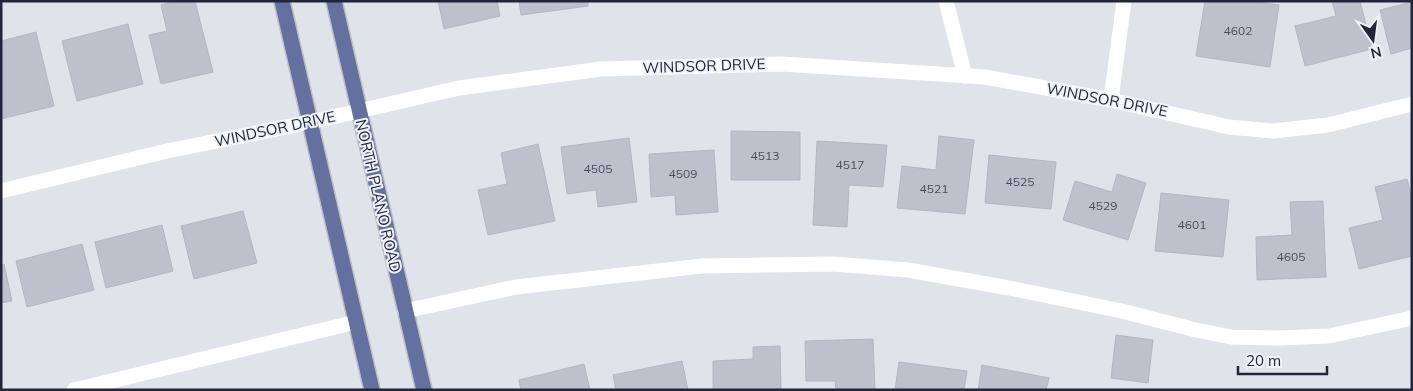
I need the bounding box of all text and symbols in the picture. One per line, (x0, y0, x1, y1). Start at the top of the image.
north arrow (1348, 15, 1398, 65)
house number: 4602 (1224, 23, 1252, 38)
text: N (1369, 43, 1383, 63)
street label: WINDSOR DRIVE (642, 54, 766, 77)
street label: WINDSOR DRIVE (1045, 78, 1169, 121)
street label: WINDSOR DRIVE (213, 106, 337, 151)
street label: NORTH PLANO ROAD (352, 117, 405, 274)
house number: 4513 (751, 148, 779, 163)
house number: 4517 (836, 157, 864, 172)
house number: 4505 (584, 161, 612, 176)
house number: 4509 (669, 166, 697, 181)
house number: 4525 (1006, 174, 1034, 189)
house number: 4521 (920, 181, 948, 196)
house number: 4529 (1089, 198, 1117, 213)
house number: 4601 (1178, 217, 1206, 232)
house number: 4605 (1277, 249, 1305, 264)
scale bar (1238, 344, 1327, 376)
text: 20 m (1246, 351, 1281, 370)

